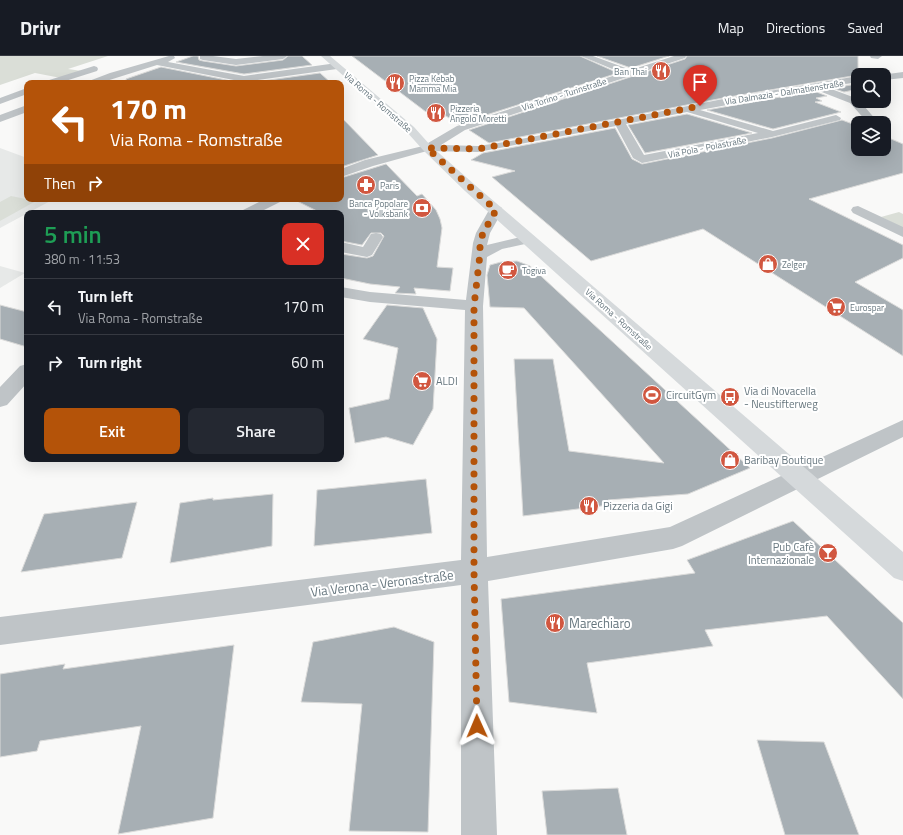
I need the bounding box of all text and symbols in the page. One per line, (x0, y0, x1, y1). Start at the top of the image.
text: Drivr (20, 13, 61, 42)
text: Map (718, 17, 744, 38)
text: Directions (766, 17, 825, 38)
text: Saved (847, 17, 883, 38)
restaurant icon: Ban Thai (650, 60, 672, 82)
place label: Ban Thai (614, 65, 647, 78)
pin (683, 65, 717, 106)
map controls (851, 68, 891, 156)
button: search (851, 68, 891, 108)
street label: Via Roma - Romstraße (341, 69, 415, 136)
icon: arrive (689, 71, 711, 93)
restaurant icon: Pizza Kebab Mamma Mia (384, 72, 406, 94)
place label: Pizza Kebab Mamma Mia (409, 72, 457, 95)
street label: Via Torino - Turinstraße (520, 74, 608, 114)
street label: Via Dalmazia - Dalmatienstraße (724, 76, 845, 108)
text: 170 m (110, 87, 187, 130)
icon: left (44, 96, 96, 148)
restaurant icon: Pizzeria Angolo Moretti (425, 102, 447, 124)
place label: Pizzeria Angolo Moretti (450, 102, 507, 125)
button: layers (851, 116, 891, 156)
text: Via Roma - Romstraße (110, 126, 283, 153)
street label: Via Pola - Polastraße (667, 133, 748, 161)
text: Then (44, 172, 76, 195)
icon: right (84, 172, 106, 194)
pharmacy icon: Paris (355, 174, 377, 196)
place label: Paris (380, 179, 399, 192)
place label: Banca Popolare - Volksbank (349, 197, 409, 220)
bank icon: Banca Popolare - Volksbank (411, 197, 433, 219)
text: 5 min (44, 216, 102, 252)
button: close (282, 223, 324, 265)
text: 380 m · 11:53 (44, 249, 120, 269)
shop icon: Zelger (757, 253, 779, 275)
place label: Zelger (782, 258, 806, 271)
cafe icon: Togiva (497, 259, 519, 281)
place label: Togiva (522, 264, 547, 277)
text: Turn left (78, 285, 133, 308)
street label: Via Roma - Romstraße (583, 285, 656, 353)
text: 170 m (283, 295, 324, 318)
icon: left (44, 296, 66, 318)
supermarket icon: Eurospar (825, 296, 847, 318)
place label: Eurospar (850, 301, 884, 314)
text: Via Roma - Romstraße (78, 308, 203, 328)
text: Turn right (78, 351, 142, 374)
text: 60 m (291, 351, 324, 374)
icon: right (44, 352, 66, 374)
supermarket icon: ALDI (411, 370, 433, 392)
place label: ALDI (436, 373, 458, 389)
place label: Via di Novacella - Neustifterweg (744, 383, 818, 412)
sports icon: CircuitGym (641, 384, 663, 406)
bus stop icon: Via di Novacella - Neustifterweg (719, 386, 741, 408)
place label: CircuitGym (666, 387, 716, 403)
button: Exit (44, 408, 180, 454)
button: Share (188, 408, 324, 454)
shop icon: Baribay Boutique (719, 449, 741, 471)
place label: Baribay Boutique (744, 452, 824, 468)
restaurant icon: Pizzeria da Gigi (578, 495, 600, 517)
place label: Pizzeria da Gigi (603, 498, 673, 514)
place label: Pub Cafè Internazionale (748, 539, 814, 568)
bar icon: Pub Cafè Internazionale (817, 542, 839, 564)
street label: Via Verona - Veronastraße (309, 564, 455, 602)
restaurant icon: Marechiaro (544, 612, 566, 634)
place label: Marechiaro (569, 613, 631, 633)
position arrow (456, 705, 498, 747)

